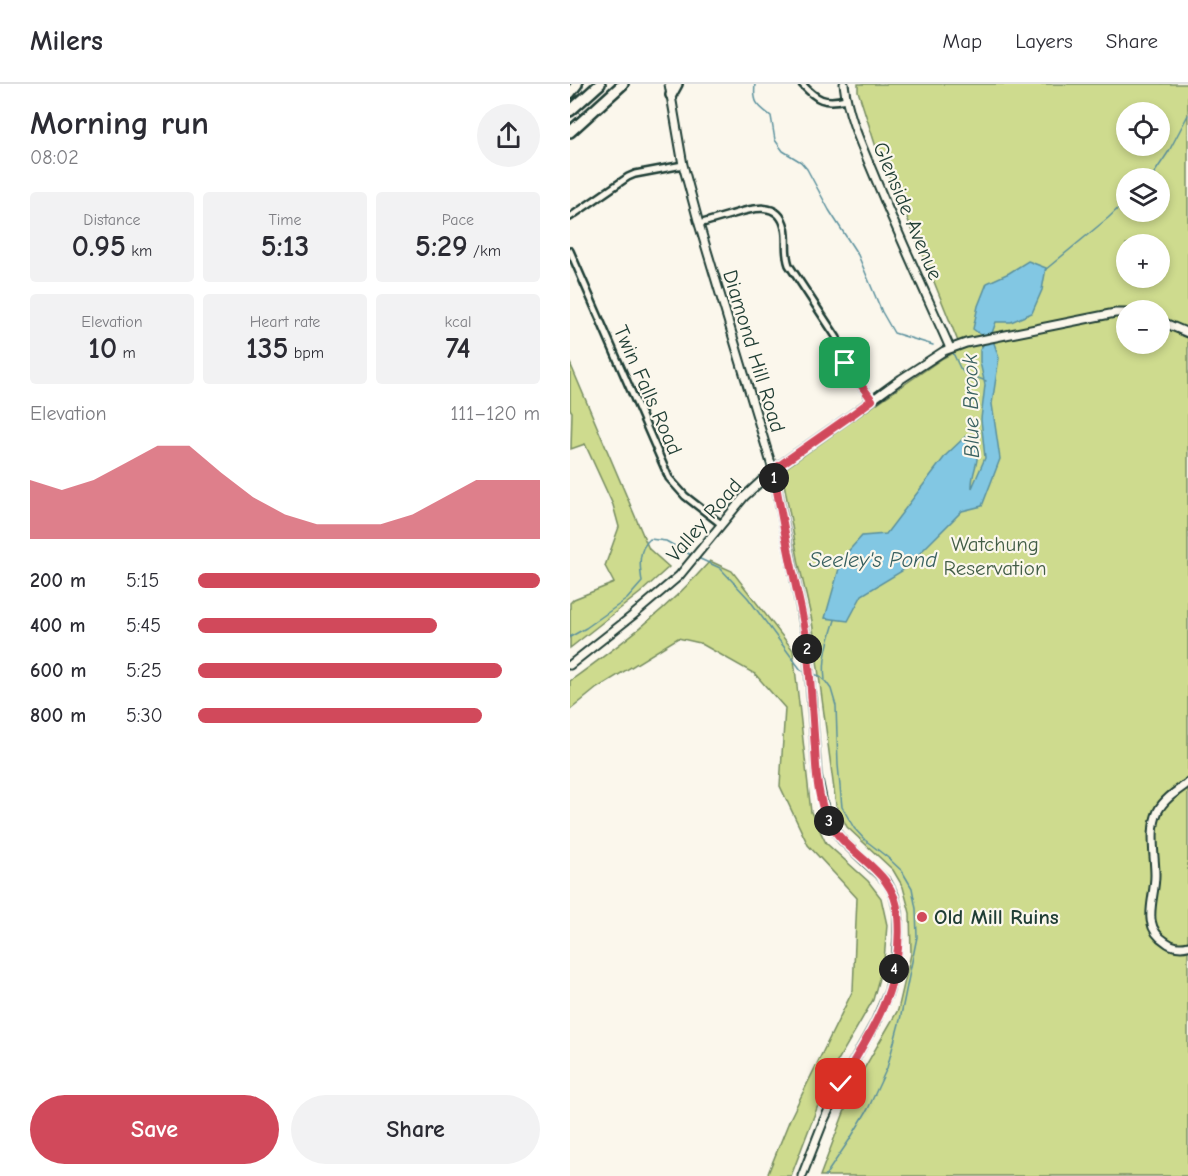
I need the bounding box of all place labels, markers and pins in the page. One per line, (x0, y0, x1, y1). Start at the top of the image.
pin (819, 337, 870, 388)
pin: 1 (759, 463, 789, 493)
pin: 2 (792, 634, 822, 664)
pin: 3 (814, 806, 844, 836)
place label: Old Mill Ruins (934, 905, 1059, 929)
marker: Old Mill Ruins (915, 910, 929, 924)
pin: 4 (879, 954, 909, 984)
pin (815, 1058, 866, 1109)

